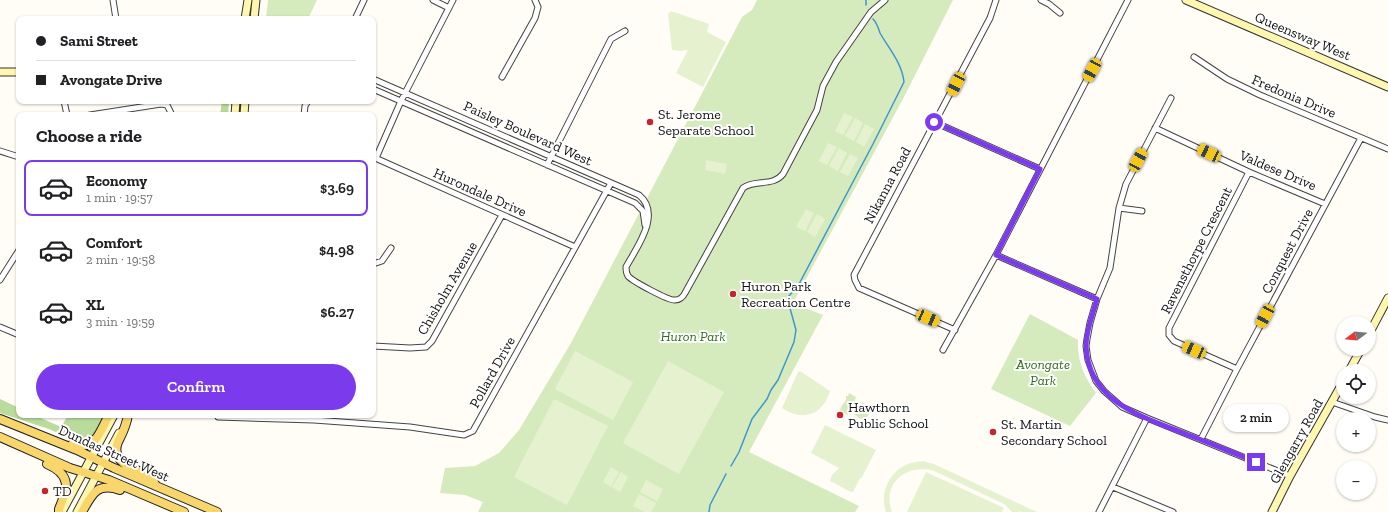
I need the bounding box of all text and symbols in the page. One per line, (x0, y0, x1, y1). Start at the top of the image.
street label: Queensway West (1252, 9, 1354, 65)
text: Sami Street (60, 32, 138, 50)
car (1081, 57, 1103, 83)
text: Avongate Drive (60, 71, 162, 89)
car (945, 71, 967, 97)
street label: Fredonia Drive (1249, 71, 1339, 122)
street label: Paisley Boulevard West (461, 97, 595, 170)
place label: St. Jerome Separate School (658, 106, 754, 139)
route start (925, 113, 943, 131)
marker: St. Jerome Separate School (645, 117, 655, 127)
text: Choose a ride (36, 125, 142, 147)
car (1196, 142, 1222, 164)
street label: Nikanna Road (860, 144, 915, 226)
street label: Valdese Drive (1236, 146, 1319, 194)
car (1127, 147, 1149, 173)
street label: Hurondale Drive (431, 164, 529, 221)
icon: car (38, 170, 74, 206)
text: Economy (86, 172, 147, 190)
text: $3.69 (320, 179, 354, 197)
street label: Ravensthorpe Crescent (1157, 183, 1236, 317)
text: 1 min · 19:57 (86, 190, 153, 205)
street label: Conquest Drive (1258, 206, 1317, 297)
icon: car (38, 232, 74, 268)
text: Comfort (86, 234, 142, 252)
street label: Chisholm Avenue (414, 238, 481, 338)
text: $4.98 (319, 241, 354, 259)
text: 2 min · 19:58 (86, 252, 155, 267)
place label: Huron Park Recreation Centre (741, 278, 851, 311)
marker: Huron Park Recreation Centre (728, 289, 738, 299)
icon: car (38, 294, 74, 330)
text: XL (86, 296, 104, 314)
text: $6.27 (320, 303, 354, 321)
car (1254, 303, 1276, 329)
car (915, 308, 941, 328)
text: 3 min · 19:59 (86, 314, 155, 329)
north arrow (1336, 316, 1376, 356)
map controls (1336, 316, 1376, 500)
park label: Huron Park (661, 328, 725, 345)
street label: Pollard Drive (466, 333, 519, 411)
car (1181, 340, 1207, 360)
park label: Avongate Park (1015, 356, 1070, 389)
button: Confirm (36, 364, 356, 410)
button: locate (1336, 364, 1376, 404)
street label: Glengarry Road (1266, 396, 1327, 487)
place label: Hawthorn Public School (848, 399, 929, 432)
callout: 2 min (1223, 404, 1289, 432)
marker: Hawthorn Public School (835, 410, 845, 420)
text: 2 min (1240, 410, 1272, 425)
button: + (1336, 412, 1376, 452)
place label: St. Martin Secondary School (1001, 416, 1107, 449)
street label: Dundas Street West (56, 421, 173, 486)
marker: St. Martin Secondary School (988, 427, 998, 437)
route end (1247, 453, 1265, 471)
button: − (1336, 460, 1376, 500)
place label: TD (53, 483, 72, 500)
marker: TD (40, 486, 50, 496)

